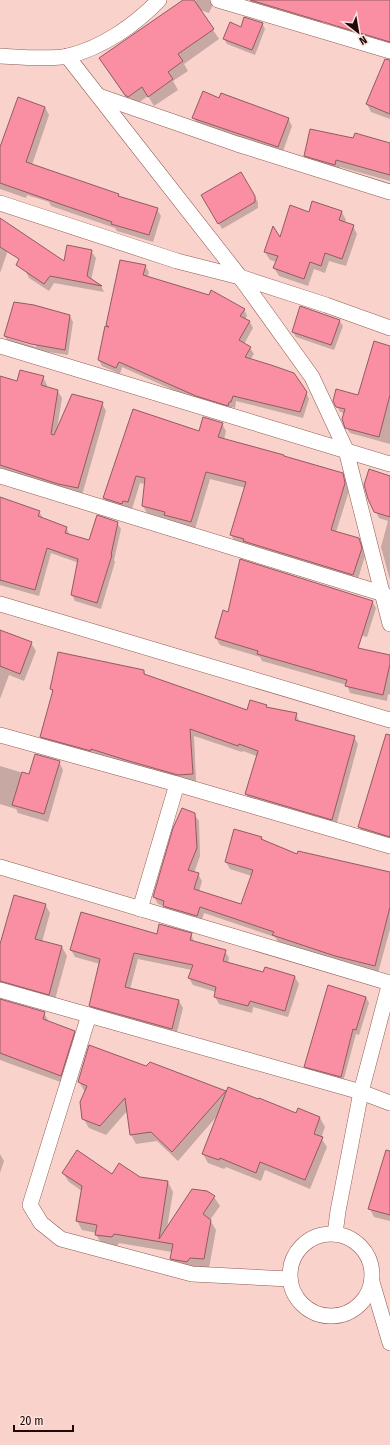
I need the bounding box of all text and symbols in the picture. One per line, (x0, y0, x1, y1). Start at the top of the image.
north arrow (338, 12, 378, 52)
text: N (357, 33, 369, 47)
scale bar (14, 1407, 73, 1433)
text: 20 m (20, 1414, 44, 1428)

